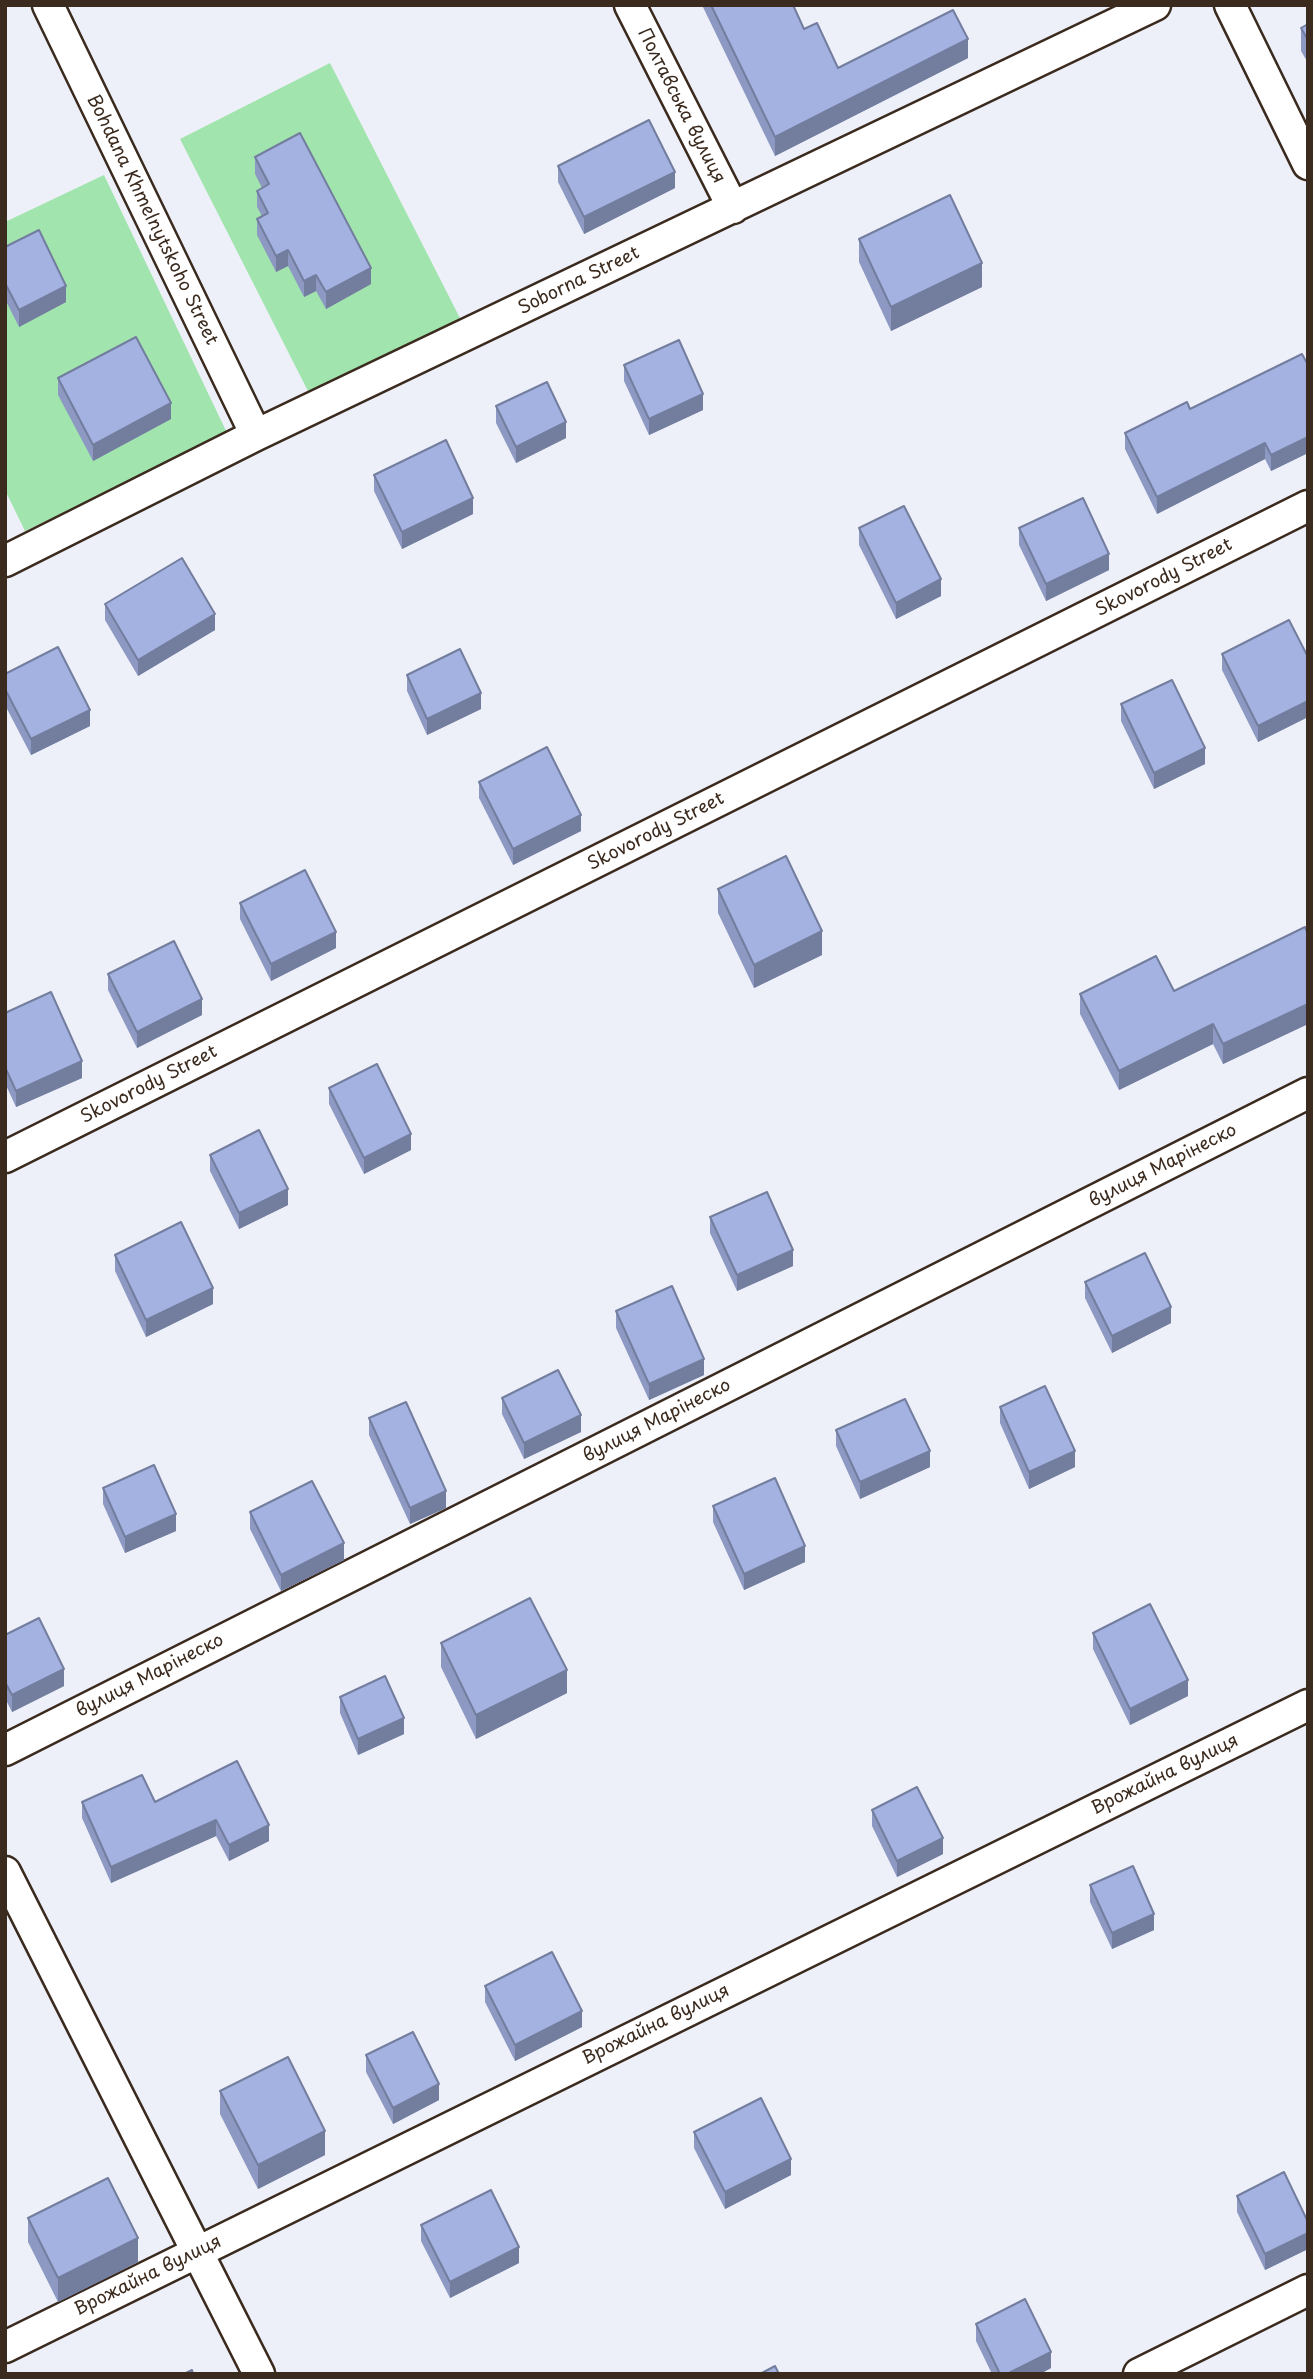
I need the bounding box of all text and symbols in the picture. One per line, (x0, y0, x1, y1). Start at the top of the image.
street label: Полтавська вулиця (633, 25, 729, 187)
street label: Bohdana Khmelnytskoho Street (82, 91, 222, 349)
street label: Soborna Street (515, 242, 643, 320)
street label: Skovorody Street (1092, 534, 1236, 622)
street label: Skovorody Street (584, 788, 728, 876)
street label: Skovorody Street (77, 1041, 221, 1129)
street label: вулиця Марінеско (1086, 1119, 1240, 1213)
street label: вулиця Марінеско (580, 1374, 734, 1468)
street label: вулиця Марінеско (73, 1629, 227, 1723)
street label: Врожайна вулиця (1088, 1730, 1242, 1820)
street label: Врожайна вулиця (579, 1980, 733, 2070)
street label: Врожайна вулиця (71, 2231, 225, 2321)

